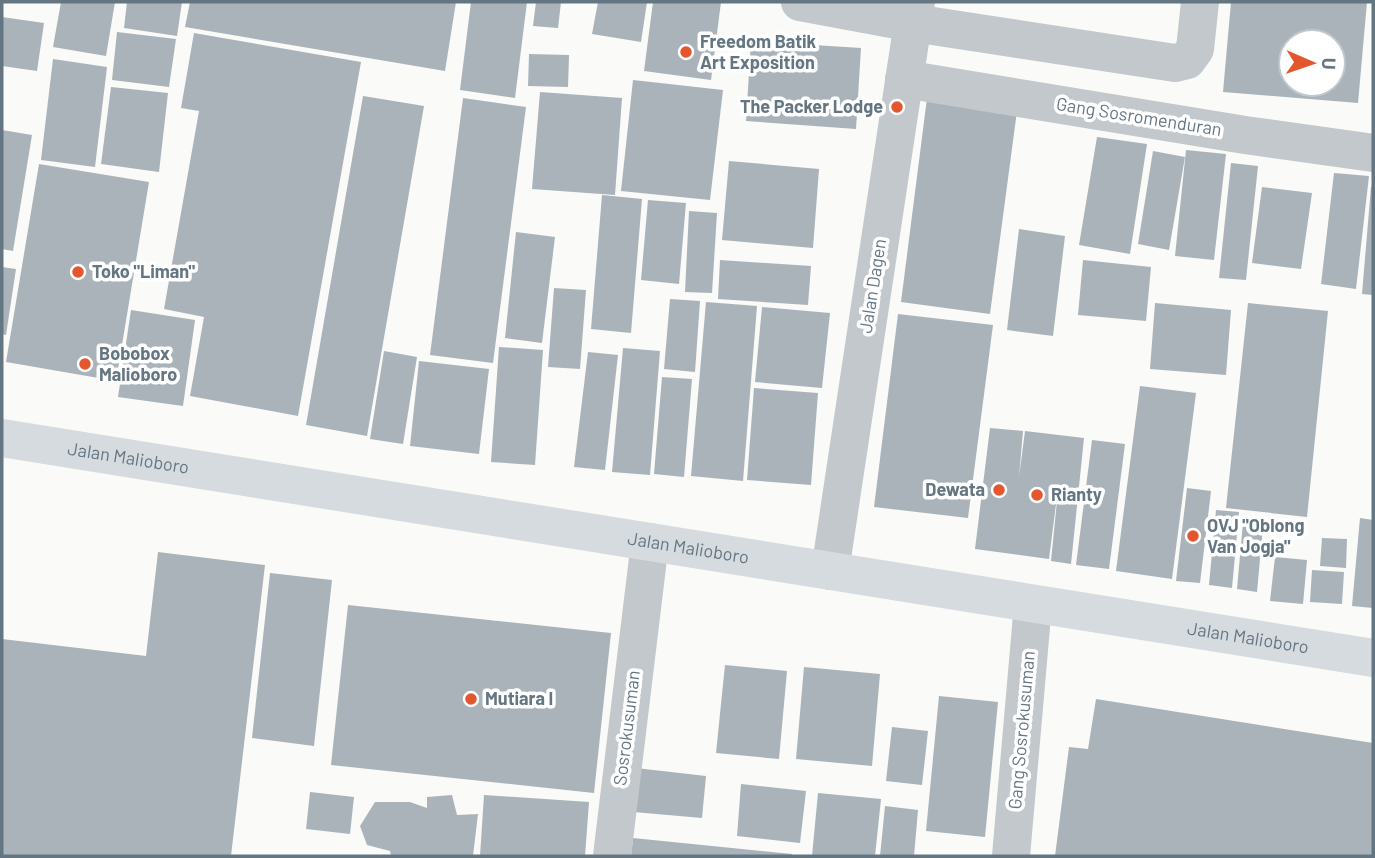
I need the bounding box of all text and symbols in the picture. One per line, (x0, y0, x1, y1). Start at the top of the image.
north arrow (1277, 28, 1347, 98)
place label: Freedom Batik Art Exposition (700, 30, 817, 73)
marker: Freedom Batik Art Exposition (678, 44, 694, 60)
text: U (1318, 57, 1341, 70)
street label: Gang Sosromenduran (1055, 92, 1223, 140)
place label: The Packer Lodge (740, 95, 883, 117)
marker: The Packer Lodge (889, 99, 905, 115)
street label: Jalan Dagen (854, 237, 890, 335)
place label: Toko "Liman" (92, 260, 195, 282)
marker: Toko "Liman" (70, 264, 86, 280)
place label: Bobobox Malioboro (99, 342, 177, 385)
marker: Bobobox Malioboro (77, 356, 93, 372)
street label: Jalan Malioboro (66, 437, 191, 478)
place label: Dewata (925, 478, 985, 500)
marker: Dewata (991, 482, 1007, 498)
place label: Rianty (1051, 483, 1102, 505)
marker: Rianty (1029, 487, 1045, 503)
place label: OVJ "Oblong Van Jogja" (1207, 514, 1304, 557)
street label: Jalan Malioboro (626, 527, 751, 568)
marker: OVJ "Oblong Van Jogja" (1185, 528, 1201, 544)
street label: Jalan Malioboro (1186, 616, 1311, 658)
street label: Gang Sosrokusuman (1003, 650, 1039, 810)
street label: Sosrokusuman (608, 669, 644, 787)
place label: Mutiara I (485, 687, 553, 709)
marker: Mutiara I (463, 691, 479, 707)

